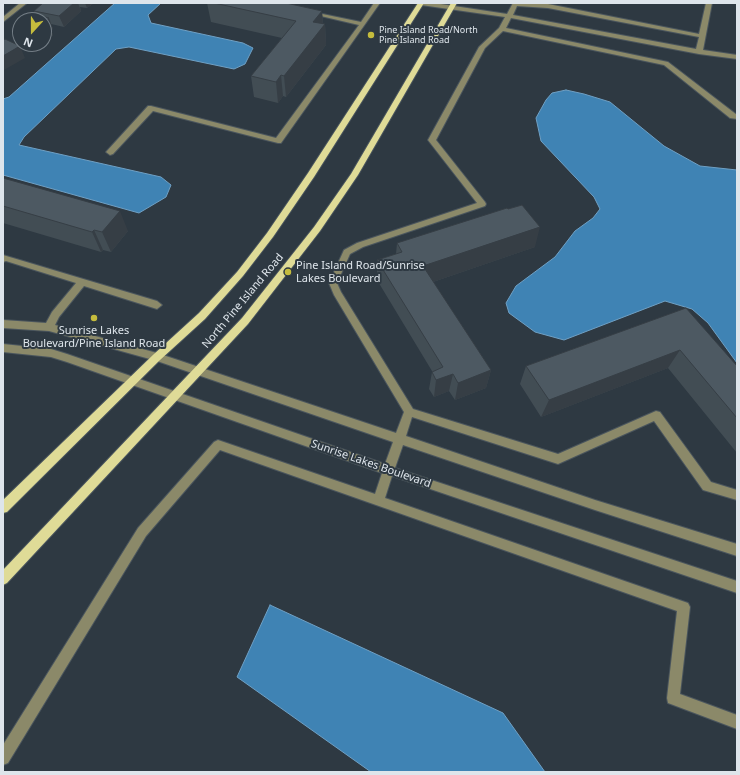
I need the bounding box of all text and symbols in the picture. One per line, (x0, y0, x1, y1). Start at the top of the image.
north arrow (12, 12, 52, 52)
place label: Pine Island Road/North Pine Island Road (379, 25, 478, 46)
marker: Pine Island Road/North Pine Island Road (366, 30, 376, 40)
text: N (21, 34, 35, 51)
street label: North Pine Island Road (200, 251, 286, 351)
place label: Pine Island Road/Sunrise Lakes Boulevard (296, 259, 425, 285)
marker: Pine Island Road/Sunrise Lakes Boulevard (283, 267, 293, 277)
marker: Sunrise Lakes Boulevard/Pine Island Road (89, 313, 99, 323)
place label: Sunrise Lakes Boulevard/Pine Island Road (23, 324, 165, 350)
street label: Sunrise Lakes Boulevard (309, 437, 433, 491)

